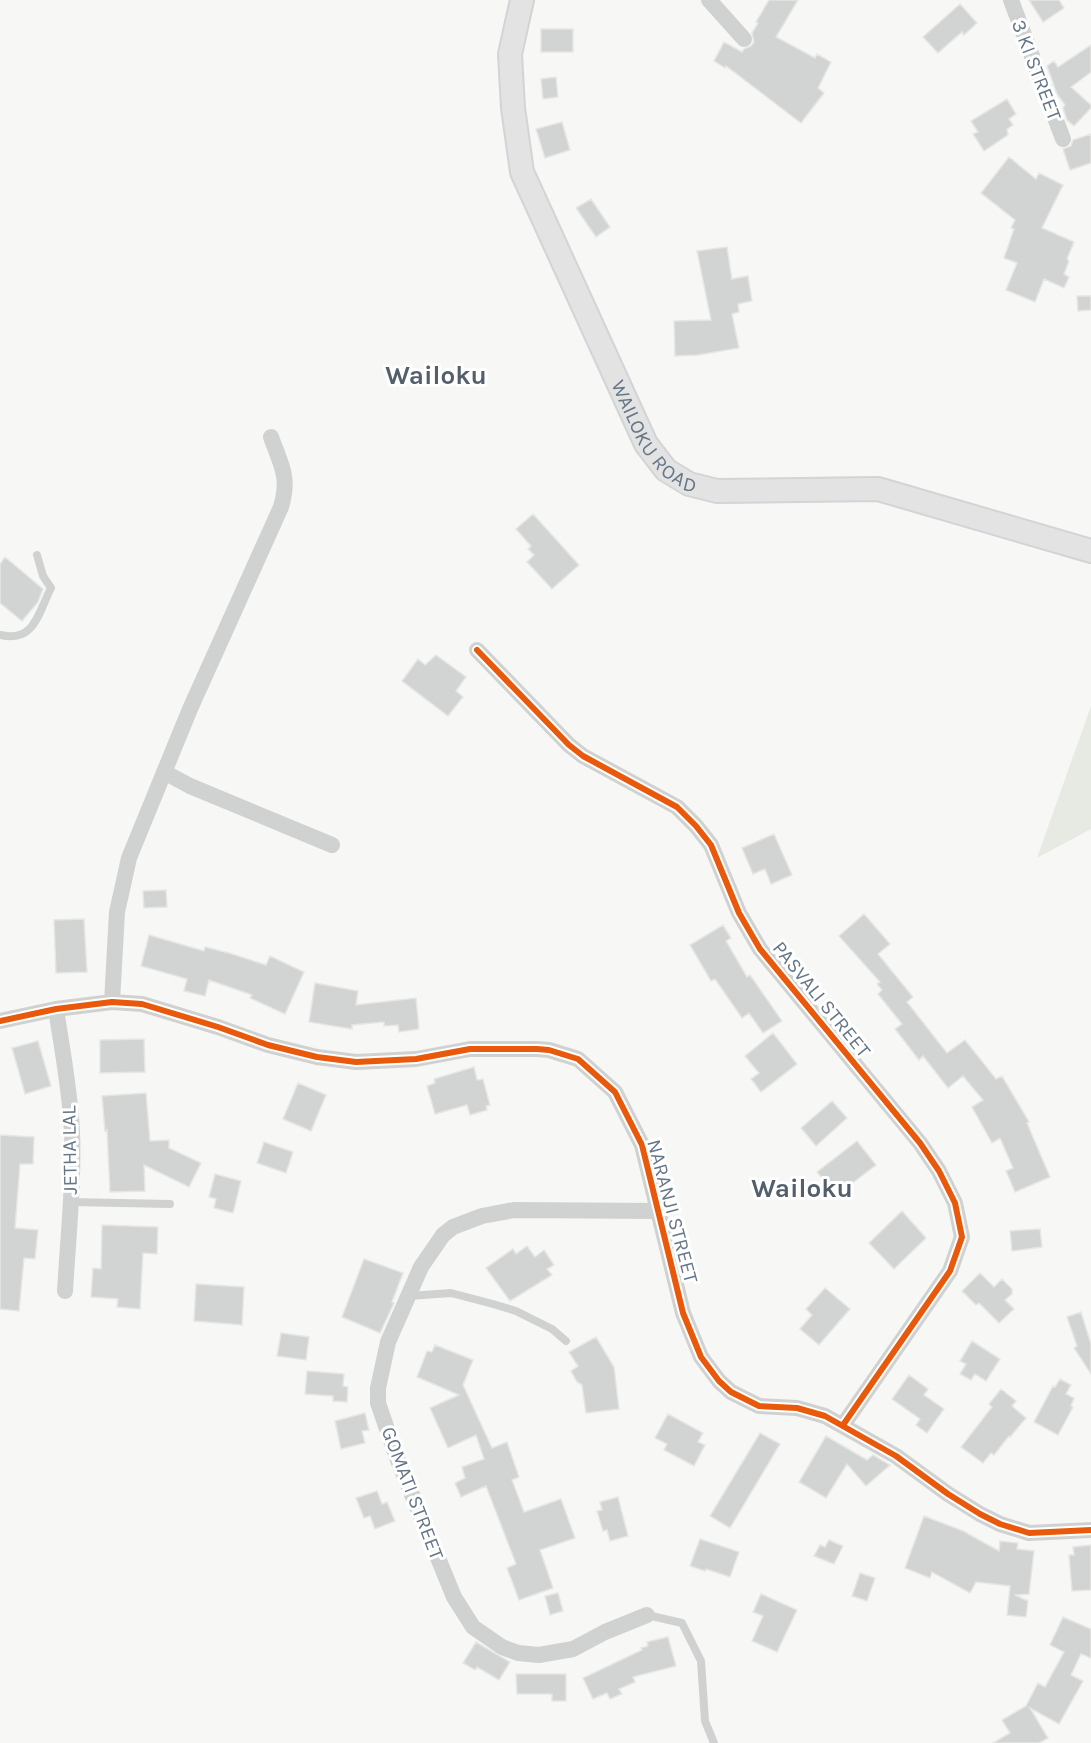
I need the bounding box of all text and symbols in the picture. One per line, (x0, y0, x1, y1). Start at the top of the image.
street label: 3 KI STREET (1007, 17, 1066, 124)
district label: Wailoku (385, 360, 487, 391)
street label: WAILOKU ROAD (606, 376, 699, 497)
street label: PASVALI STREET (768, 937, 875, 1062)
street label: JETHA LAL (57, 1105, 82, 1195)
street label: NARANJI STREET (642, 1137, 703, 1286)
district label: Wailoku (751, 1173, 853, 1204)
street label: GOMATI STREET (377, 1423, 448, 1563)

